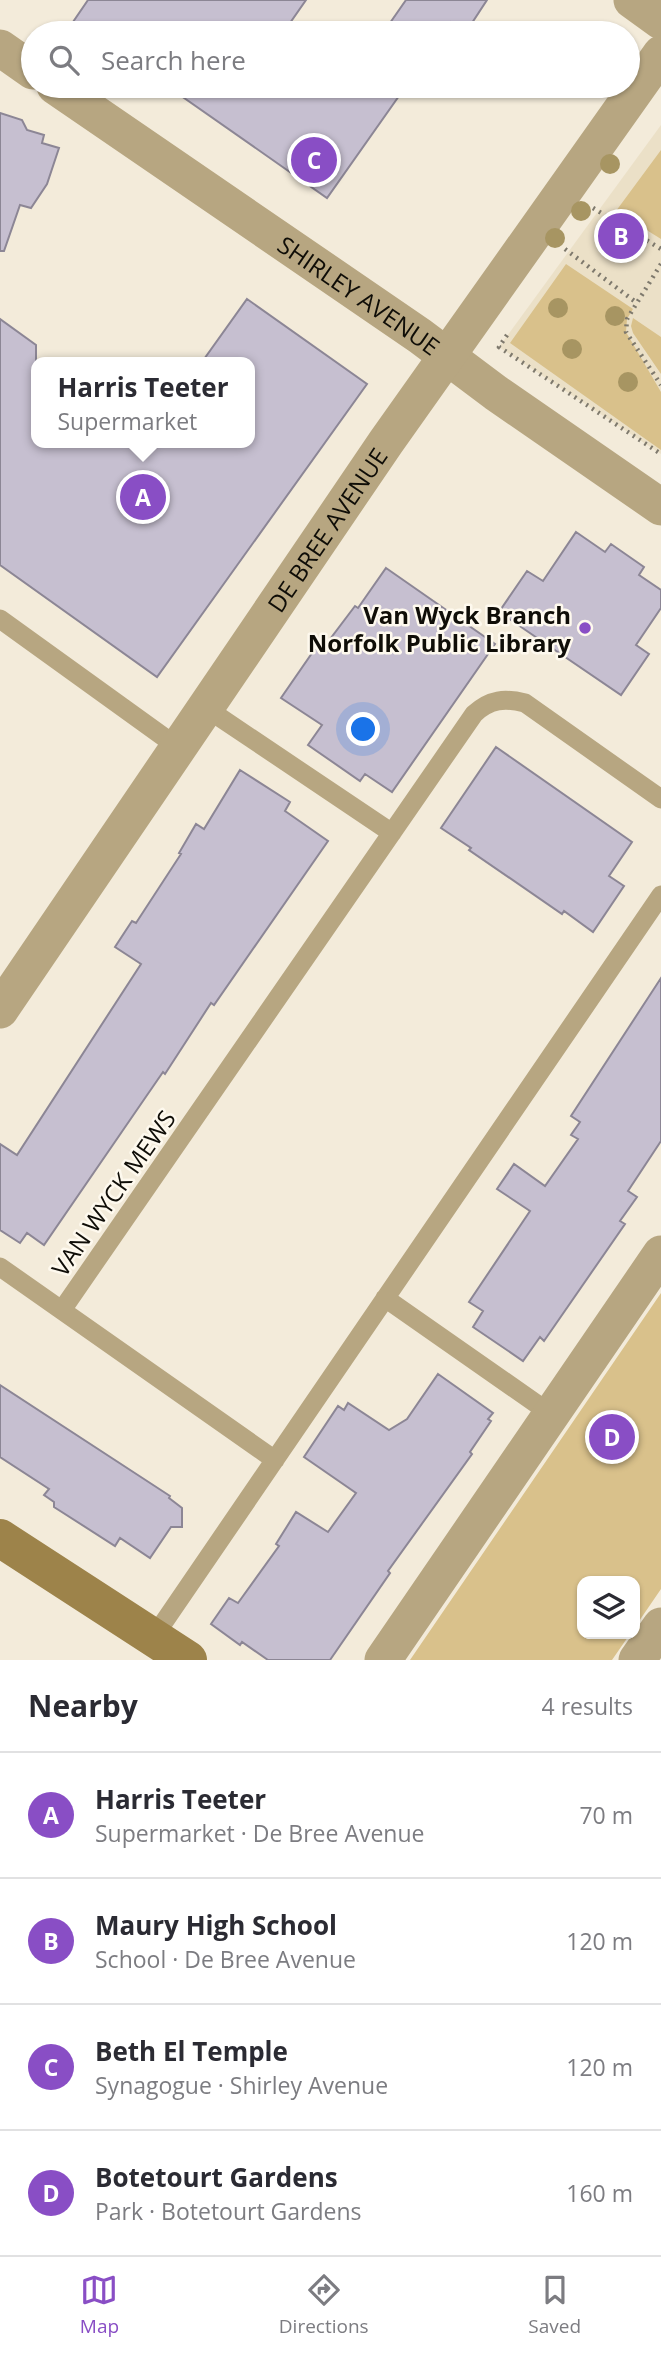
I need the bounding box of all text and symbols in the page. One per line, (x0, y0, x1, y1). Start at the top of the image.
search box (21, 21, 640, 98)
icon: search (45, 41, 83, 79)
text: Search here (101, 42, 246, 78)
pin: C (291, 134, 337, 186)
pin: B (598, 210, 644, 262)
street label: SHIRLEY AVENUE (272, 227, 447, 362)
popup (31, 357, 255, 448)
text: Harris Teeter (57, 369, 229, 405)
text: Supermarket (57, 405, 197, 437)
street label: DE BREE AVENUE (259, 441, 394, 618)
pin: A (120, 471, 166, 523)
place label: Van Wyck Branch Norfolk Public Library (308, 598, 571, 659)
marker: Van Wyck Branch Norfolk Public Library (577, 620, 593, 636)
your location (346, 712, 380, 746)
street label: VAN WYCK MEWS (43, 1103, 183, 1283)
pin: D (589, 1411, 635, 1463)
map controls (577, 1576, 640, 1639)
button: layers (577, 1576, 640, 1639)
text: Nearby (28, 1685, 138, 1726)
text: 4 results (542, 1690, 633, 1722)
text: Harris Teeter (95, 1781, 266, 1817)
text: A (43, 1799, 59, 1831)
text: 70 m (579, 1799, 633, 1831)
text: Supermarket · De Bree Avenue (95, 1817, 424, 1849)
text: Maury High School (95, 1907, 337, 1943)
text: B (43, 1925, 59, 1957)
text: 120 m (566, 1925, 633, 1957)
text: School · De Bree Avenue (95, 1943, 356, 1975)
text: Beth El Temple (95, 2033, 288, 2069)
text: C (44, 2051, 58, 2083)
text: 120 m (566, 2051, 633, 2083)
text: Synagogue · Shirley Avenue (95, 2069, 388, 2101)
text: Botetourt Gardens (95, 2159, 338, 2195)
text: D (42, 2177, 60, 2209)
text: 160 m (566, 2177, 633, 2209)
text: Park · Botetourt Gardens (95, 2195, 362, 2227)
tab: Map (80, 2271, 119, 2339)
tab: Directions (279, 2271, 369, 2339)
tab: Saved (528, 2271, 581, 2339)

